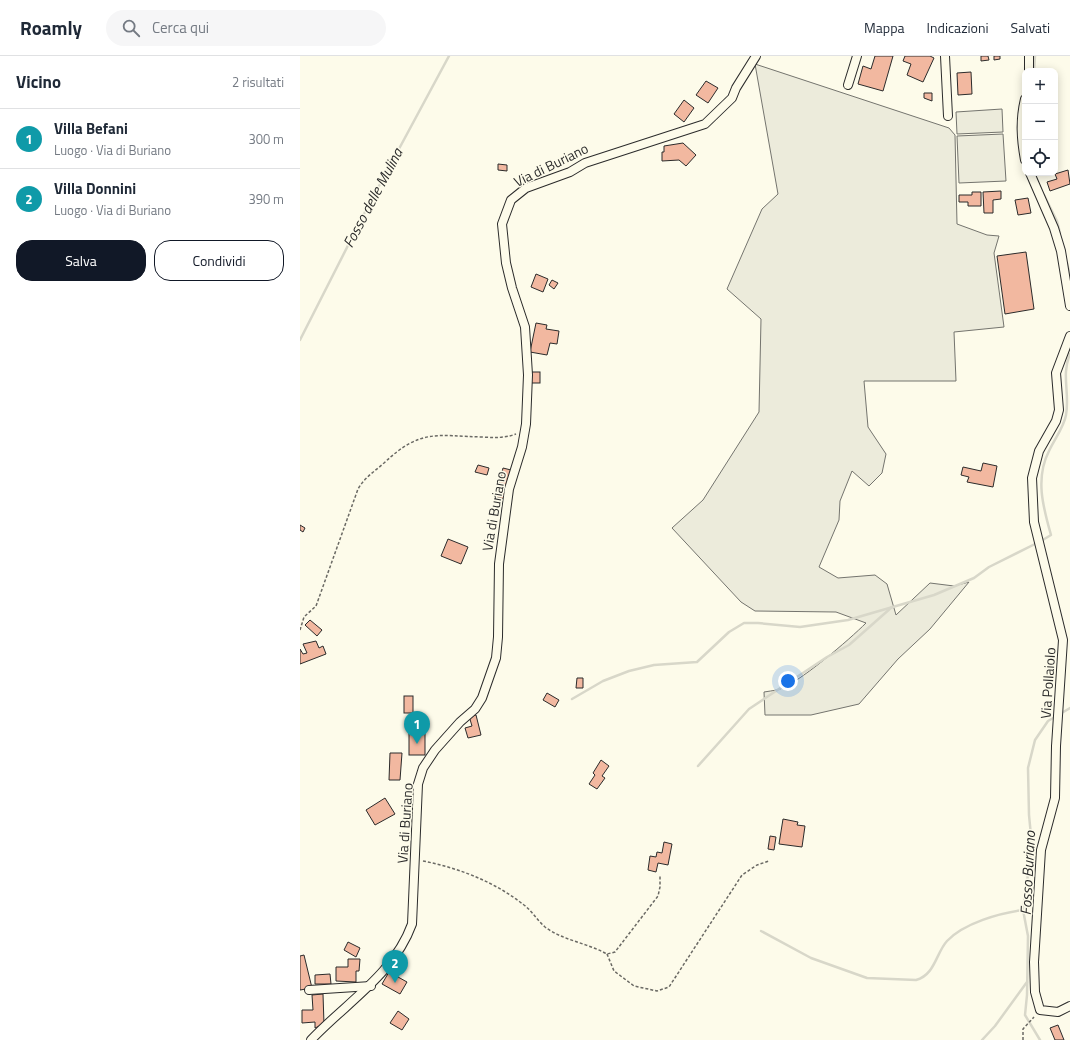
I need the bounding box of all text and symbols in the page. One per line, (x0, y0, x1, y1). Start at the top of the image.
search box (106, 10, 386, 46)
text: Roamly (20, 13, 82, 42)
text: Cerca qui (152, 16, 209, 39)
icon: search (120, 17, 142, 39)
text: Mappa (864, 17, 905, 38)
text: Indicazioni (927, 17, 989, 38)
text: Salvati (1011, 17, 1050, 38)
map controls (1022, 68, 1058, 176)
button: + (1022, 68, 1058, 104)
text: Vicino (16, 69, 61, 95)
text: 2 risultati (232, 72, 284, 92)
button: − (1022, 104, 1058, 140)
text: Villa Befani (54, 117, 128, 140)
text: 1 (25, 129, 33, 149)
text: 300 m (248, 129, 284, 149)
street label: Via di Buriano (510, 137, 592, 192)
text: Luogo · Via di Buriano (54, 140, 171, 160)
button: locate (1022, 140, 1058, 176)
water label: Fosso delle Mulina (337, 143, 409, 252)
text: Villa Donnini (54, 177, 136, 200)
text: 2 (25, 189, 33, 209)
text: 390 m (248, 189, 284, 209)
text: Luogo · Via di Buriano (54, 200, 171, 220)
button: Salva (16, 240, 146, 281)
button: Condividi (154, 240, 284, 281)
street label: Via di Buriano (476, 469, 511, 553)
street label: Via Pollaiolo (1035, 647, 1060, 719)
your location (778, 671, 798, 691)
pin: 1 (404, 711, 430, 744)
street label: Via di Buriano (391, 782, 418, 864)
water label: Fosso Buriano (1014, 830, 1041, 916)
pin: 2 (382, 950, 408, 983)

